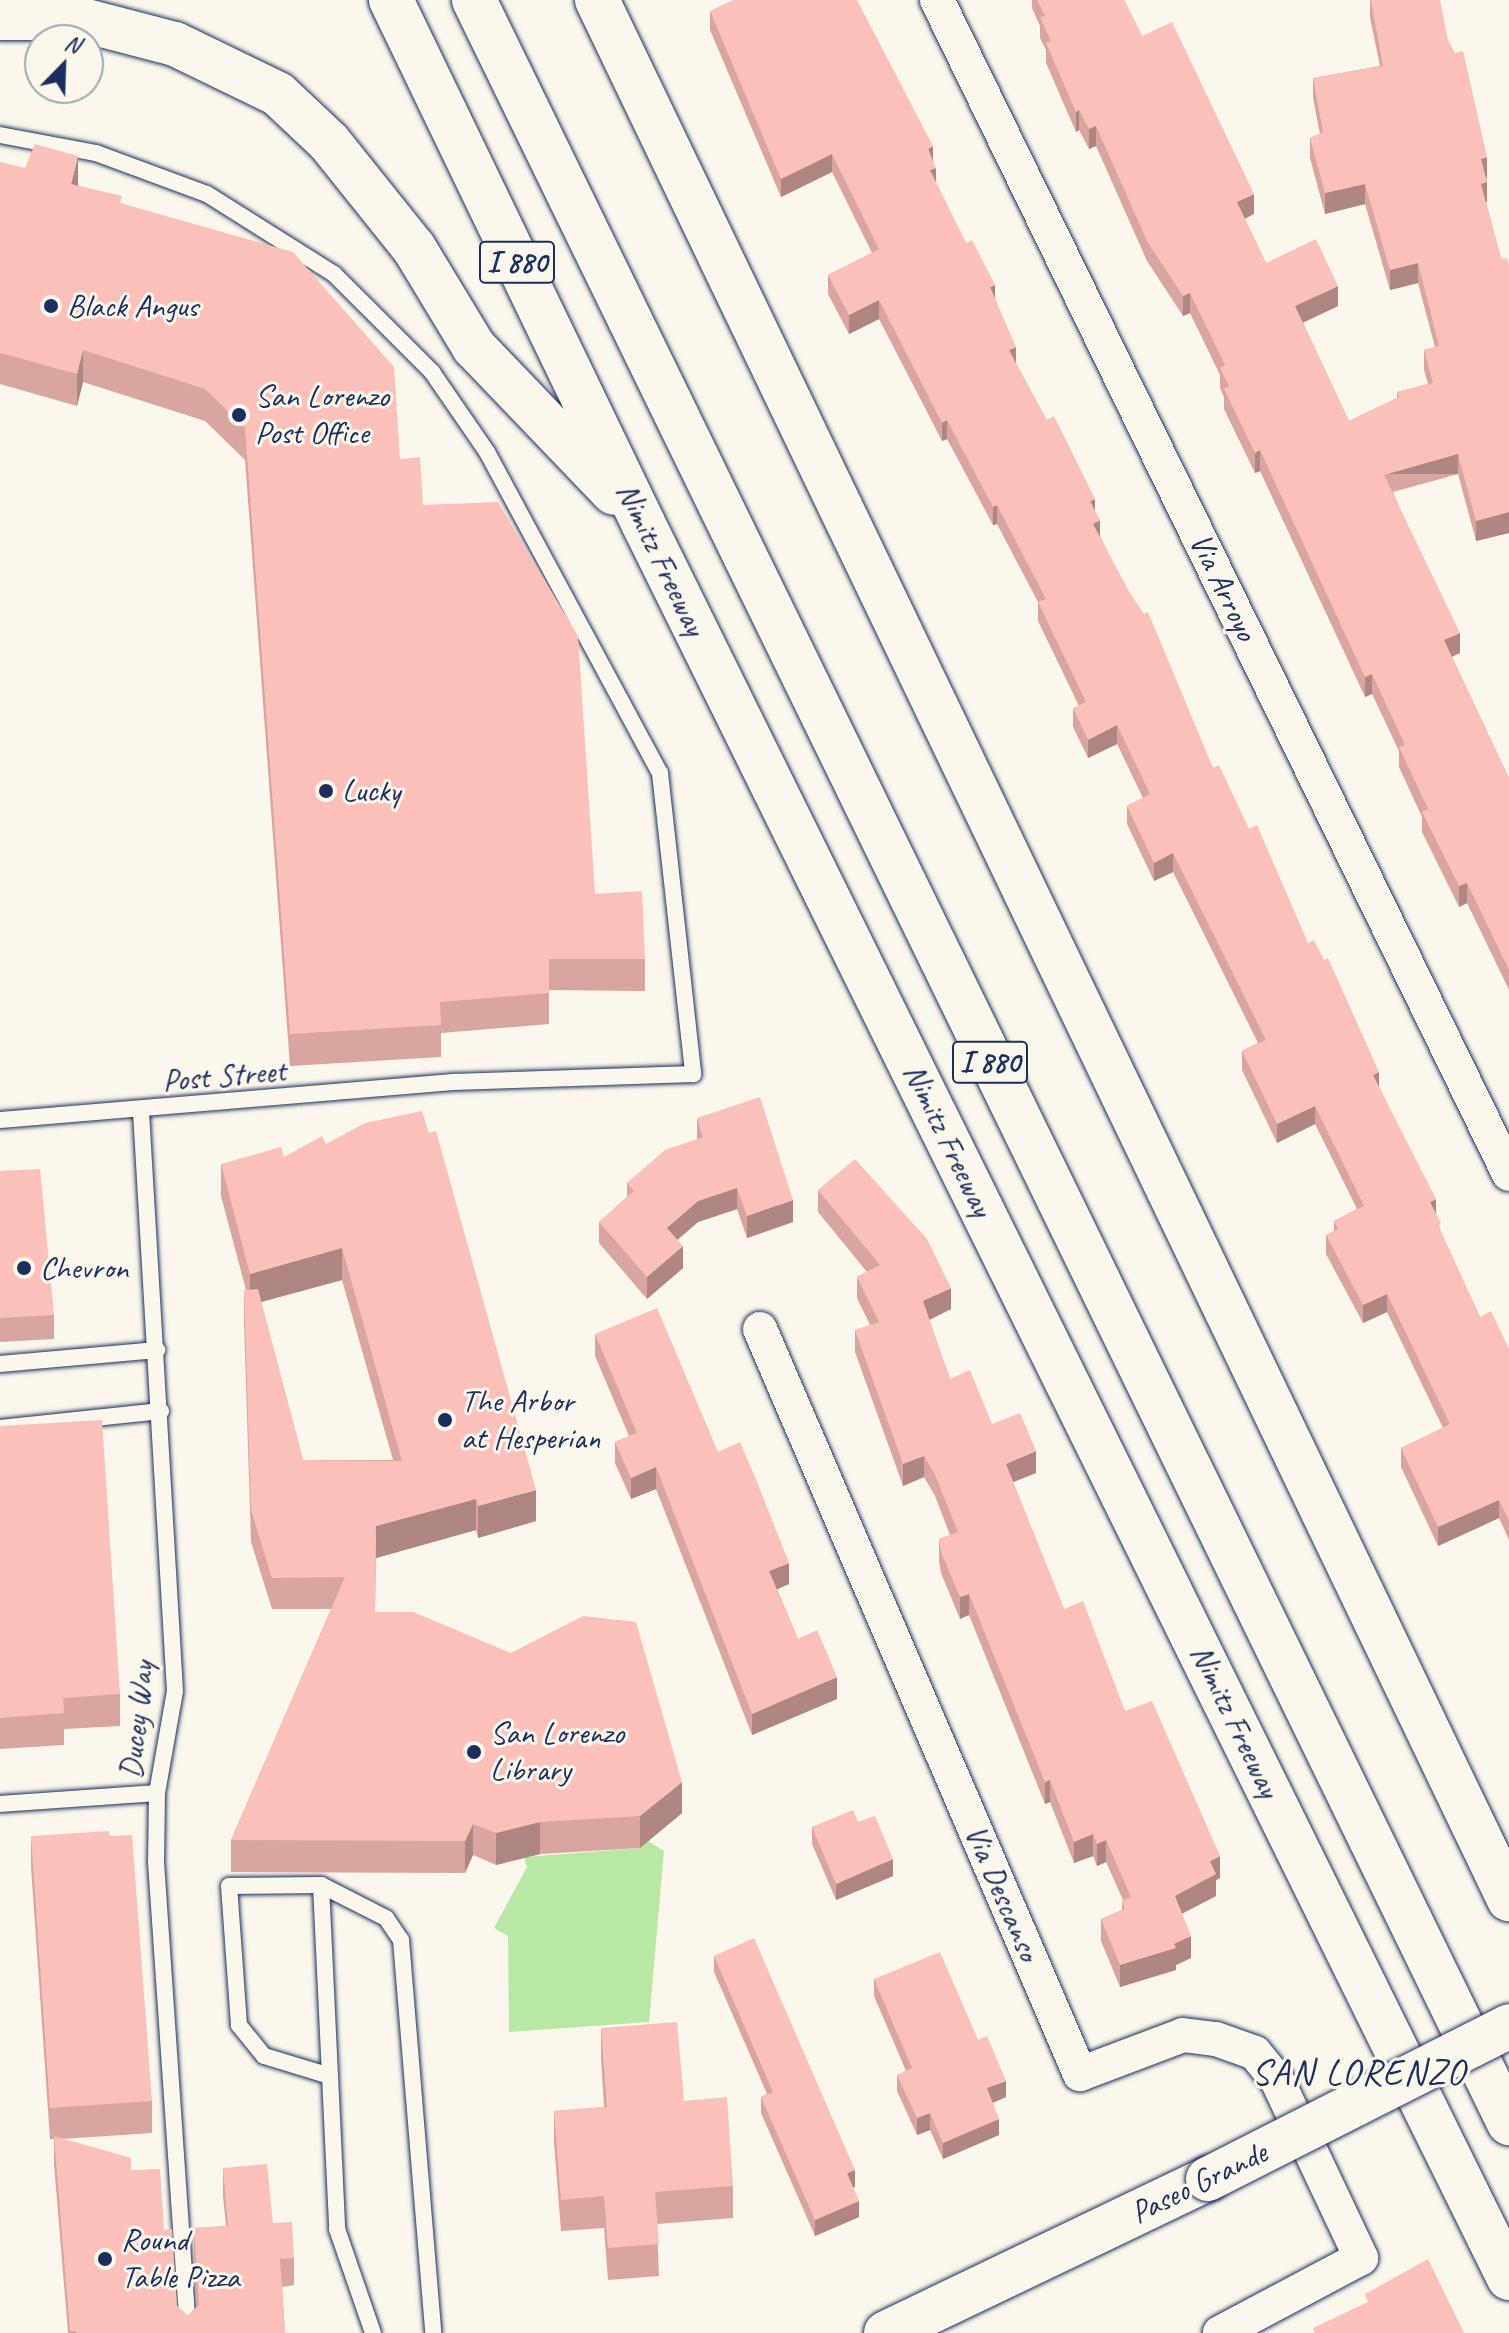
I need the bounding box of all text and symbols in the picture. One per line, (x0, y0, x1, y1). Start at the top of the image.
north arrow (24, 24, 104, 104)
text: N (61, 28, 84, 59)
road number: I 880 (477, 236, 557, 288)
place label: Black Angus (67, 287, 198, 325)
marker: Black Angus (42, 297, 60, 315)
place label: San Lorenzo Post Office (255, 378, 389, 453)
marker: San Lorenzo Post Office (230, 406, 248, 424)
street label: Nimitz Freeway (608, 476, 714, 642)
street label: Via Arroyo (1181, 527, 1265, 647)
place label: Lucky (342, 772, 400, 810)
marker: Lucky (317, 782, 335, 800)
road number: I 880 (950, 1036, 1030, 1088)
street label: Post Street (160, 1051, 288, 1101)
street label: Nimitz Freeway (895, 1057, 1001, 1223)
place label: Chevron (40, 1249, 128, 1287)
marker: Chevron (15, 1259, 33, 1277)
place label: The Arbor at Hesperian (461, 1383, 601, 1458)
marker: The Arbor at Hesperian (436, 1411, 454, 1429)
street label: Nimitz Freeway (1182, 1638, 1288, 1804)
street label: Ducey Way (112, 1659, 162, 1781)
place label: San Lorenzo Library (490, 1715, 624, 1790)
marker: San Lorenzo Library (465, 1743, 483, 1761)
street label: Via Descanso (956, 1820, 1048, 1966)
district label: SAN LORENZO (1253, 2051, 1465, 2095)
street label: Paseo Grande (1125, 2134, 1273, 2232)
place label: Round Table Pizza (121, 2222, 238, 2297)
marker: Round Table Pizza (96, 2250, 114, 2268)

